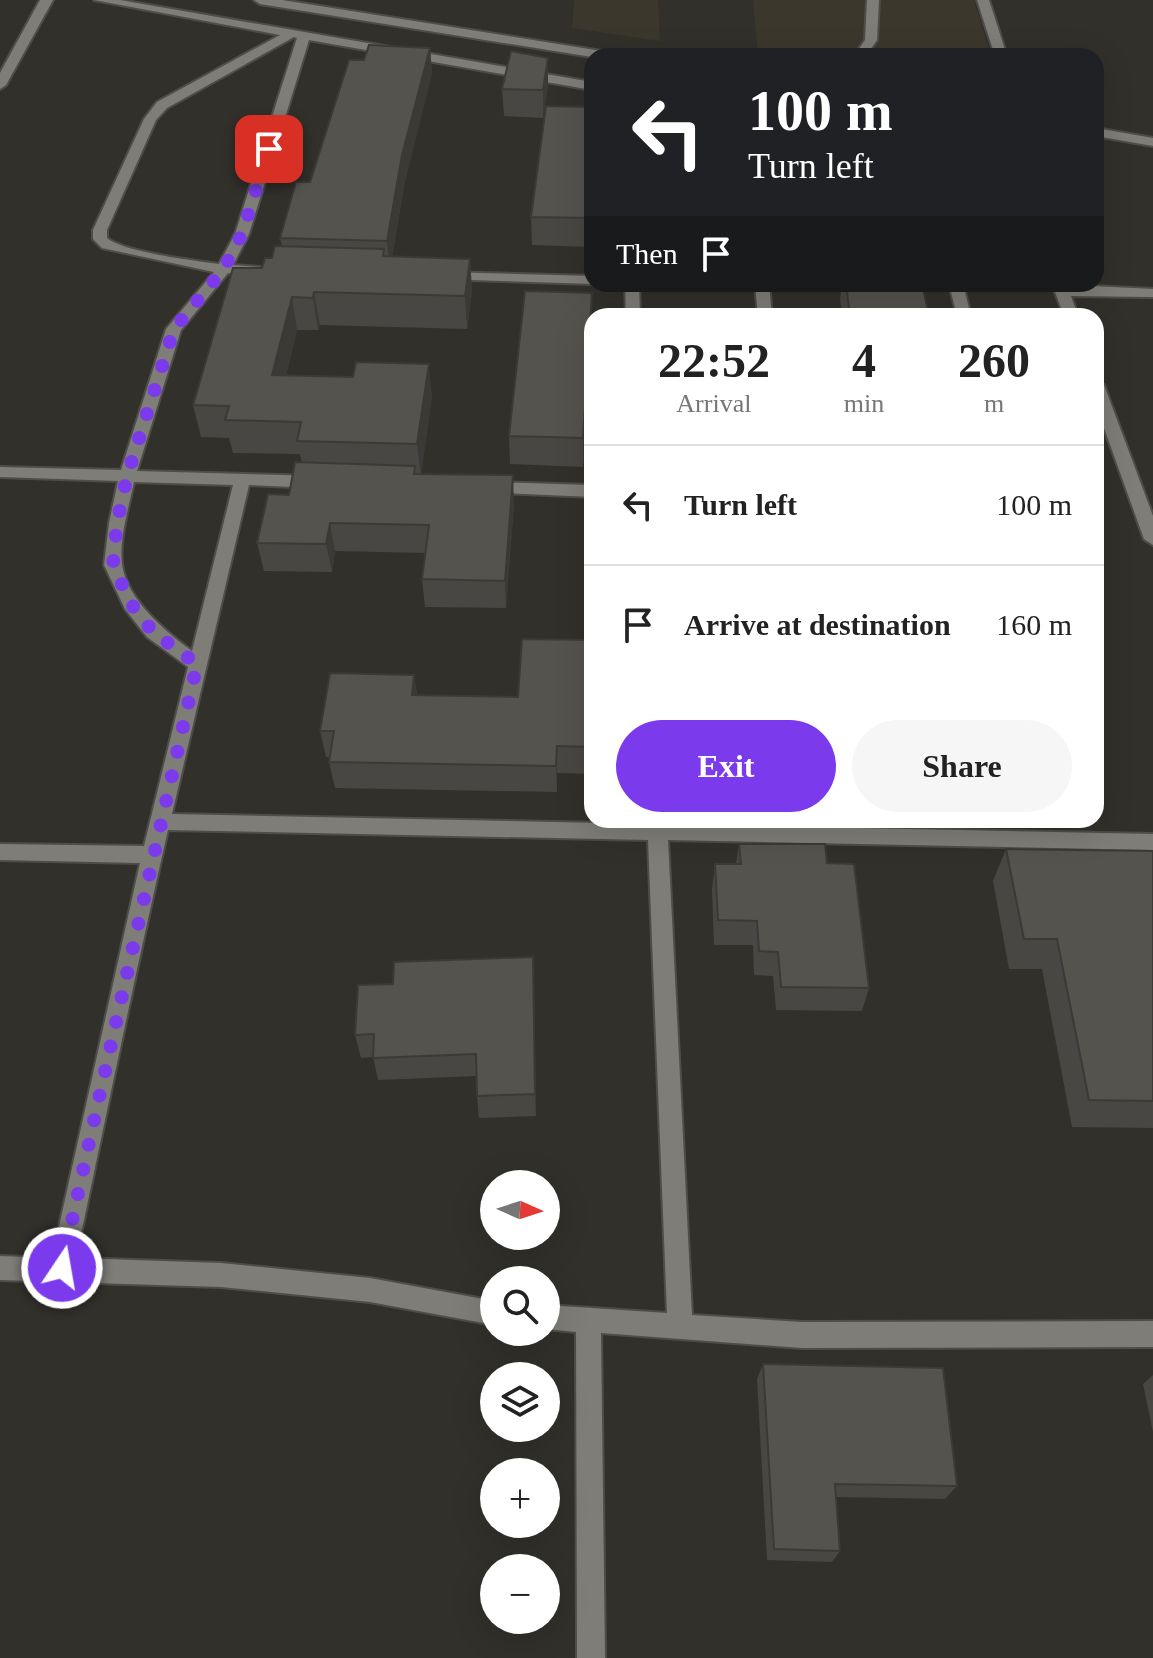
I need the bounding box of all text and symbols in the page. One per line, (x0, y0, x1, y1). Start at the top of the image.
icon: left (616, 80, 720, 184)
text: 100 m (748, 80, 893, 142)
pin (235, 115, 303, 183)
icon: arrive (247, 127, 291, 171)
text: Turn left (748, 146, 874, 186)
icon: arrive (694, 232, 738, 276)
text: Then (616, 237, 678, 270)
text: 22:52 (658, 334, 770, 387)
text: 4 (852, 334, 876, 387)
text: 260 (958, 334, 1030, 387)
text: Arrival (676, 389, 751, 418)
text: min (844, 389, 884, 418)
text: m (984, 389, 1004, 418)
icon: left (616, 483, 660, 527)
text: Turn left (684, 488, 797, 521)
text: 100 m (996, 488, 1072, 521)
icon: arrive (616, 603, 660, 647)
text: Arrive at destination (684, 608, 951, 641)
text: 160 m (996, 608, 1072, 641)
button: Exit (616, 720, 836, 812)
button: Share (852, 720, 1072, 812)
north arrow (480, 1170, 560, 1250)
map controls (480, 1170, 560, 1634)
position arrow (20, 1226, 104, 1310)
button: search (480, 1266, 560, 1346)
button: layers (480, 1362, 560, 1442)
button: + (480, 1458, 560, 1538)
button: − (480, 1554, 560, 1634)

